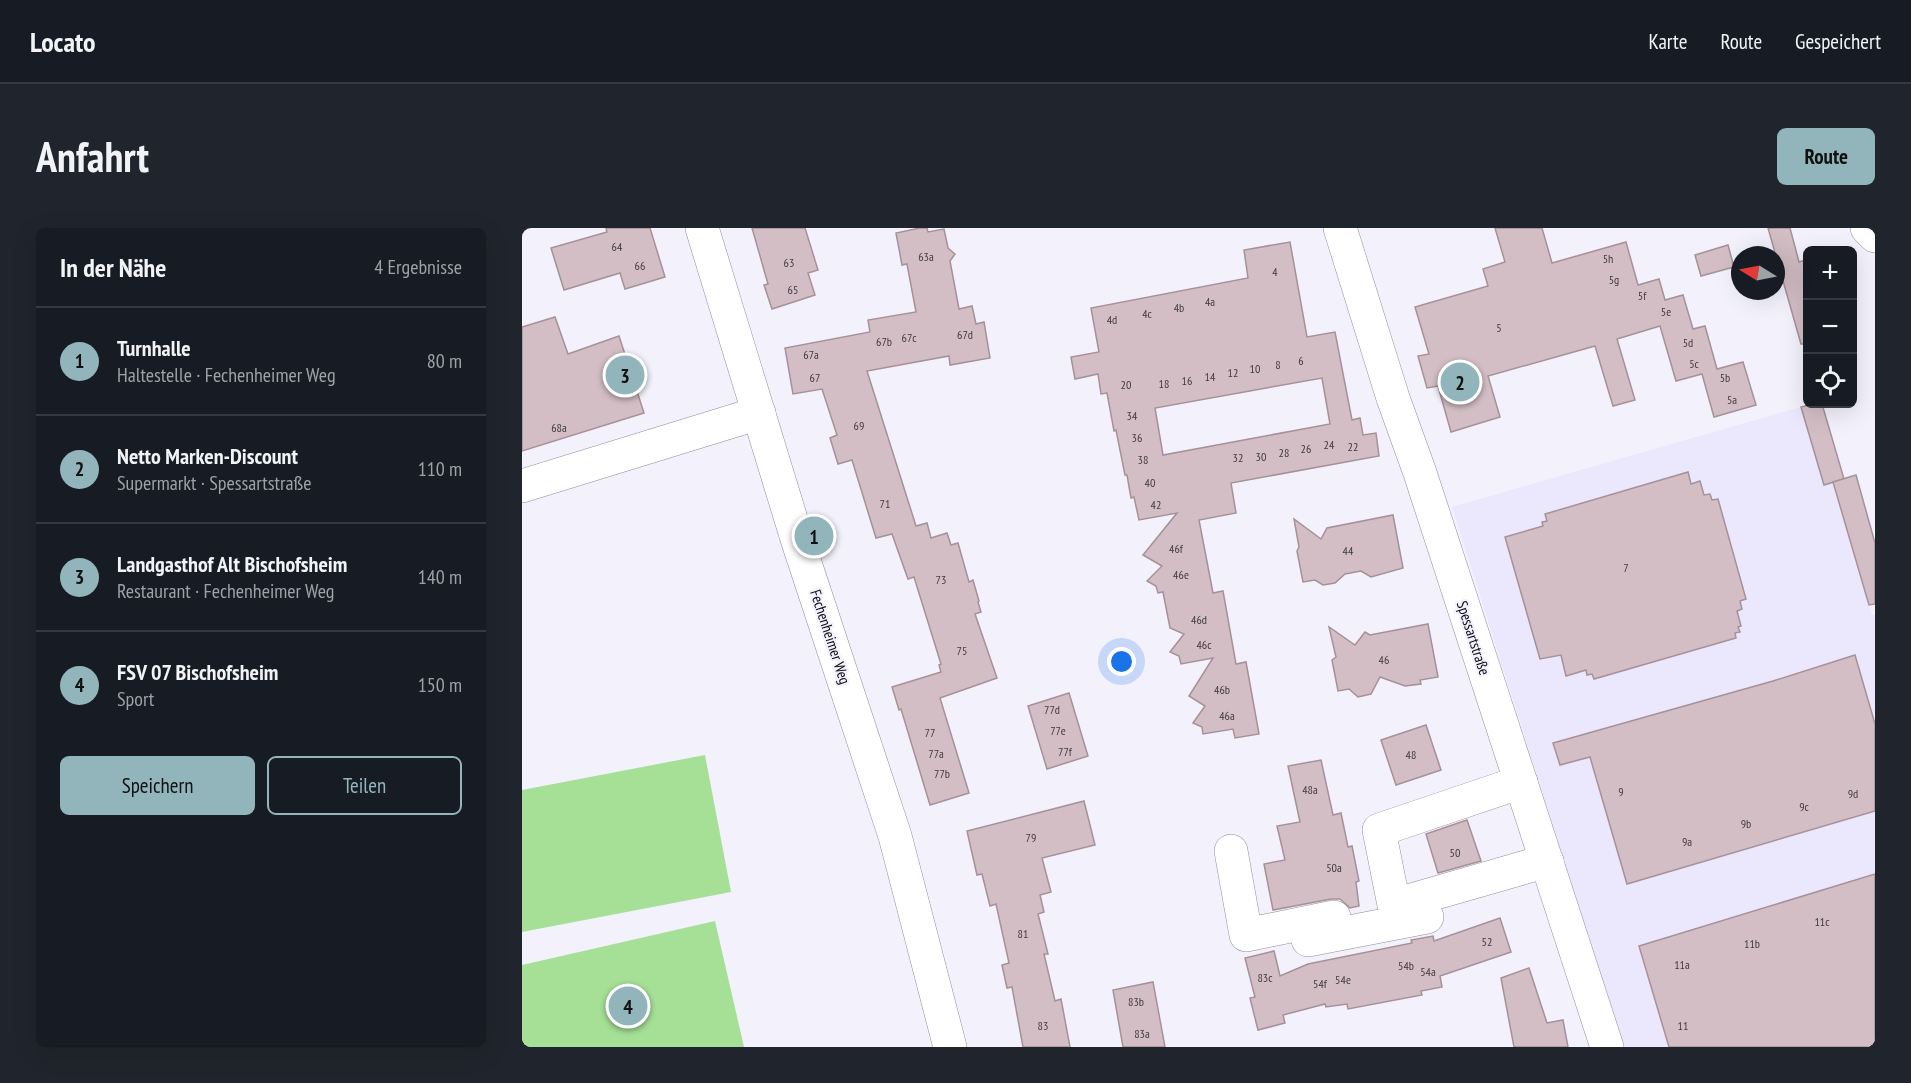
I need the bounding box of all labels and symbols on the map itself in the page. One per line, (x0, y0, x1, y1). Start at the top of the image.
house number: 64 (612, 239, 623, 254)
north arrow (1731, 246, 1785, 300)
house number: 63a (918, 249, 934, 264)
house number: 5h (1603, 251, 1613, 266)
house number: 63 (784, 255, 794, 270)
house number: 66 (635, 258, 645, 273)
house number: 4 (1272, 264, 1278, 279)
house number: 5g (1609, 272, 1619, 287)
house number: 65 (788, 282, 798, 297)
house number: 5f (1638, 288, 1647, 303)
house number: 4a (1205, 294, 1215, 309)
house number: 4b (1174, 300, 1184, 315)
house number: 5e (1661, 304, 1671, 319)
house number: 4c (1142, 306, 1153, 321)
house number: 4d (1107, 312, 1117, 327)
house number: 5 (1496, 320, 1502, 335)
house number: 67d (957, 327, 973, 342)
house number: 67c (902, 330, 917, 345)
house number: 67b (876, 334, 892, 349)
house number: 5d (1683, 335, 1693, 350)
house number: 67a (803, 347, 819, 362)
pin: 3 (606, 352, 644, 398)
house number: 6 (1298, 353, 1304, 368)
house number: 5c (1689, 356, 1700, 371)
house number: 8 (1275, 357, 1281, 372)
pin: 2 (1440, 360, 1480, 404)
house number: 10 (1250, 361, 1260, 376)
house number: 12 (1228, 365, 1238, 380)
house number: 14 (1205, 369, 1216, 384)
house number: 67 (810, 370, 820, 385)
house number: 5b (1720, 370, 1730, 385)
house number: 16 (1182, 373, 1192, 388)
house number: 18 (1159, 376, 1169, 391)
house number: 20 (1121, 377, 1131, 392)
house number: 5a (1727, 392, 1737, 407)
house number: 34 (1127, 408, 1138, 423)
house number: 69 (854, 418, 864, 433)
house number: 68a (551, 420, 567, 435)
house number: 36 (1132, 430, 1142, 445)
house number: 24 (1324, 437, 1335, 452)
house number: 22 (1348, 439, 1358, 454)
house number: 26 (1301, 441, 1311, 456)
house number: 28 (1279, 445, 1289, 460)
house number: 30 (1256, 449, 1266, 464)
house number: 32 (1233, 450, 1243, 465)
house number: 38 (1138, 452, 1148, 467)
house number: 40 (1145, 475, 1155, 490)
house number: 71 (880, 496, 890, 511)
house number: 42 (1151, 497, 1161, 512)
pin: 1 (794, 514, 834, 558)
house number: 46f (1169, 541, 1184, 556)
house number: 44 (1343, 543, 1354, 558)
house number: 7 (1623, 560, 1629, 575)
house number: 46e (1173, 567, 1189, 582)
house number: 73 (936, 572, 946, 587)
street label: Fechenheimer Weg (806, 587, 855, 686)
street label: Spessartstraße (1453, 598, 1494, 677)
house number: 46d (1191, 612, 1207, 627)
house number: 46c (1196, 637, 1212, 652)
house number: 75 (957, 643, 967, 658)
your location (1107, 647, 1136, 676)
house number: 46 (1379, 652, 1389, 667)
house number: 46b (1214, 682, 1230, 697)
house number: 77d (1044, 702, 1060, 717)
house number: 46a (1219, 708, 1235, 723)
house number: 77e (1050, 723, 1066, 738)
house number: 77 (925, 725, 935, 740)
house number: 77f (1058, 744, 1073, 759)
house number: 77a (928, 746, 944, 761)
house number: 48 (1406, 747, 1416, 762)
house number: 77b (934, 766, 950, 781)
house number: 48a (1302, 782, 1318, 797)
house number: 9 (1618, 784, 1624, 799)
house number: 9d (1848, 786, 1858, 801)
house number: 9c (1799, 799, 1810, 814)
house number: 9b (1741, 816, 1751, 831)
house number: 79 (1026, 830, 1036, 845)
house number: 9a (1682, 834, 1692, 849)
house number: 50 (1450, 845, 1460, 860)
house number: 50a (1326, 860, 1342, 875)
house number: 11c (1814, 914, 1830, 929)
house number: 81 (1018, 926, 1028, 941)
house number: 52 (1482, 934, 1492, 949)
house number: 11b (1744, 936, 1760, 951)
house number: 11a (1674, 957, 1690, 972)
house number: 54b (1398, 958, 1414, 973)
house number: 54a (1420, 964, 1436, 979)
house number: 83c (1257, 970, 1273, 985)
house number: 54e (1335, 972, 1351, 987)
house number: 54f (1313, 976, 1328, 991)
pin: 4 (608, 984, 648, 1028)
house number: 83b (1128, 994, 1144, 1009)
house number: 83 (1038, 1018, 1048, 1033)
house number: 11 (1678, 1018, 1688, 1033)
house number: 83a (1134, 1026, 1150, 1041)

